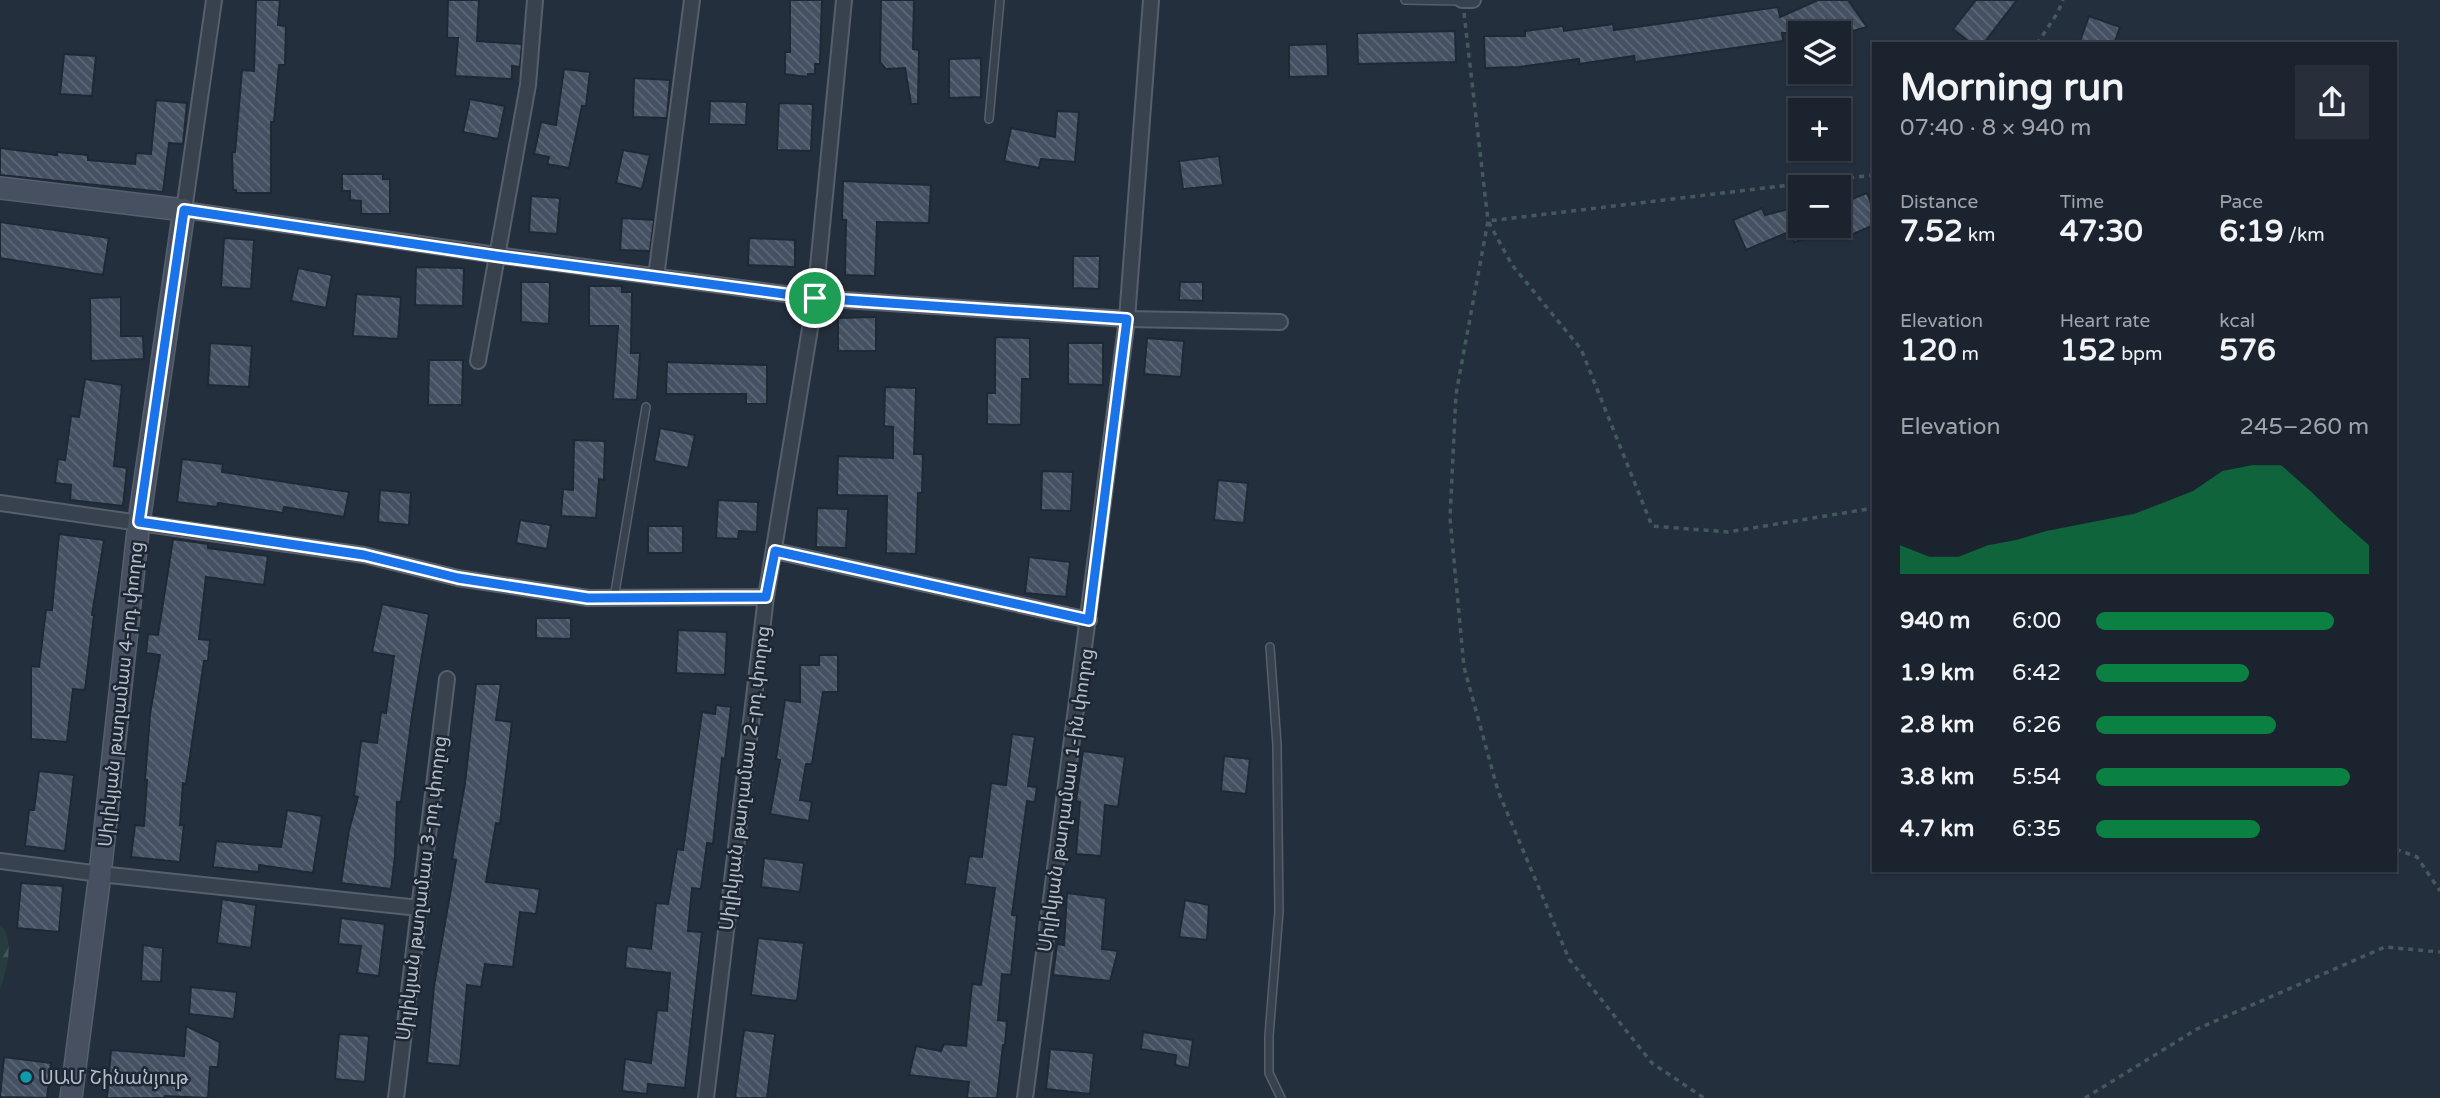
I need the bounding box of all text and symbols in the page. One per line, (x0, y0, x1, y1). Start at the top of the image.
map controls (1788, 21, 1851, 238)
button: layers (1788, 21, 1851, 84)
text: Morning run (1900, 65, 2124, 111)
button: share (2295, 65, 2369, 139)
button: + (1788, 98, 1851, 161)
text: 07:40 · 8 × 940 m (1900, 114, 2091, 142)
button: − (1788, 175, 1851, 238)
text: Distance (1900, 191, 1978, 213)
text: Time (2060, 191, 2104, 213)
text: Pace (2219, 191, 2263, 213)
text: 7.52 (1900, 213, 1963, 250)
text: 47:30 (2060, 213, 2143, 250)
text: 6:19 (2219, 213, 2284, 250)
text: km (1963, 224, 1996, 246)
text: /km (2284, 224, 2325, 246)
pin (785, 268, 845, 328)
icon: arrive (796, 279, 834, 317)
text: Elevation (1900, 310, 1983, 332)
text: Heart rate (2060, 310, 2150, 332)
text: kcal (2219, 310, 2255, 332)
text: 120 (1900, 332, 1957, 369)
text: 152 (2060, 332, 2116, 369)
text: 576 (2219, 332, 2276, 369)
text: m (1957, 343, 1979, 365)
text: bpm (2116, 343, 2163, 365)
text: Elevation (1900, 413, 2001, 441)
text: 245–260 m (2240, 413, 2369, 441)
street label: Սիլիկյան թաղամաս 4-րդ փողոց (94, 540, 148, 848)
text: 940 m (1900, 607, 1970, 635)
text: 6:00 (2012, 607, 2061, 635)
street label: Սիլիկյան թաղամաս 2-րդ փողոց (715, 624, 775, 932)
street label: Սիլիկյան թաղամաս 1-ին փողոց (1034, 647, 1098, 953)
text: 1.9 km (1900, 659, 1975, 687)
text: 6:42 (2012, 659, 2061, 687)
text: 2.8 km (1900, 711, 1974, 739)
text: 6:26 (2012, 711, 2061, 739)
street label: Սիլիկյան թաղամաս 3-րդ փողոց (392, 734, 452, 1042)
text: 3.8 km (1900, 763, 1974, 791)
text: 5:54 (2012, 763, 2061, 791)
text: 4.7 km (1900, 815, 1974, 843)
text: 6:35 (2012, 815, 2061, 843)
place label: ՍԱՄ Շինանյութ (40, 1067, 189, 1089)
marker: ՍԱՄ Շինանյութ (18, 1069, 34, 1085)

